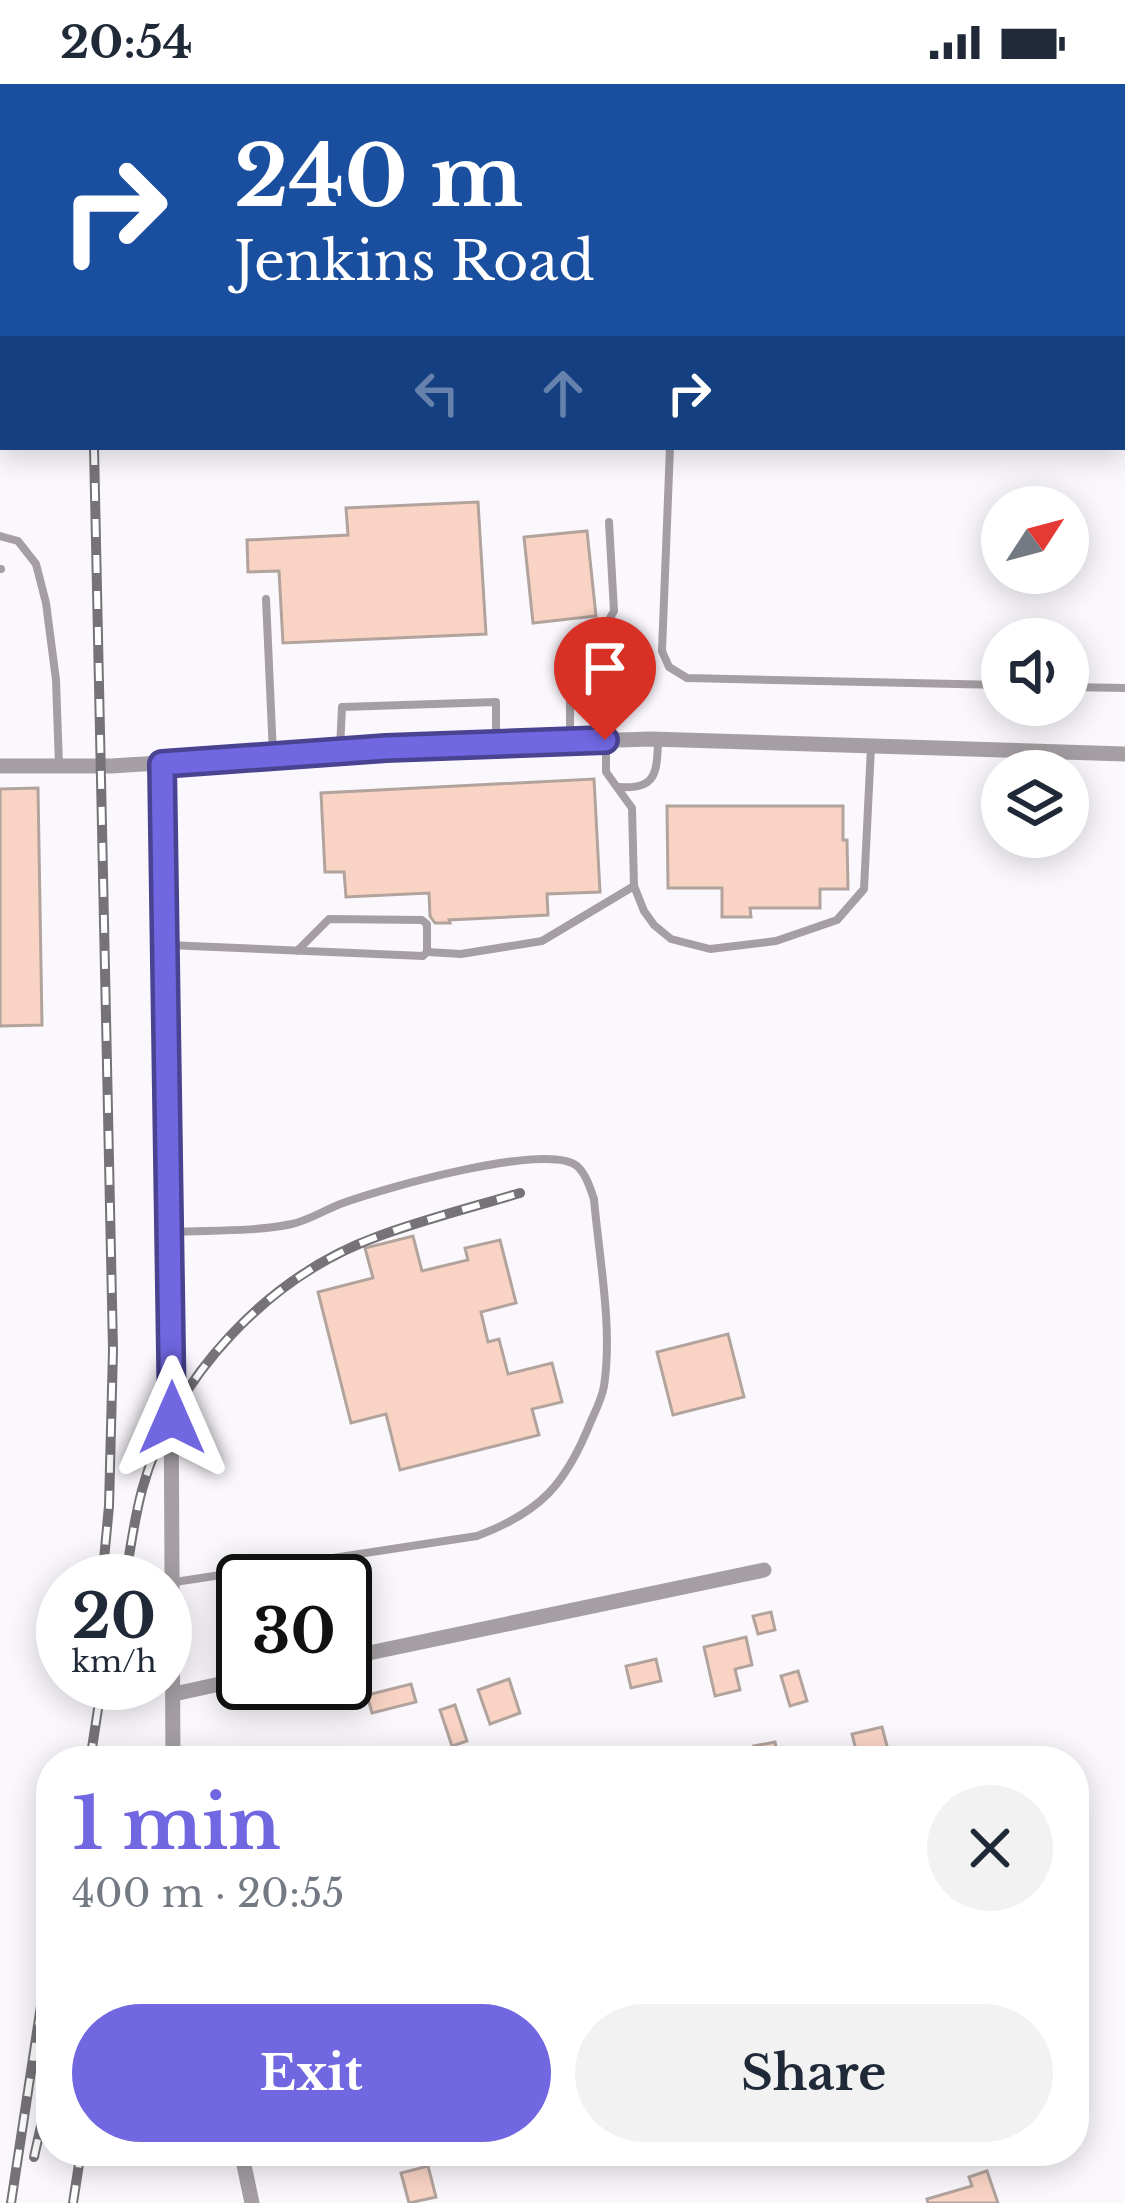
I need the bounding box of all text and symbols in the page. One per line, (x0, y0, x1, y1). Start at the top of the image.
text: 20:54 (60, 14, 193, 70)
text: 240 m (234, 125, 523, 229)
icon: right (36, 132, 192, 288)
text: Jenkins Road (234, 228, 595, 295)
icon: left (404, 360, 470, 426)
icon: ahead (530, 360, 596, 426)
icon: right (656, 360, 722, 426)
north arrow (981, 486, 1089, 594)
map controls (981, 486, 1089, 858)
pin (554, 617, 656, 740)
button: sound (981, 618, 1089, 726)
icon: arrive (572, 635, 638, 701)
button: layers (981, 750, 1089, 858)
position arrow (109, 1355, 235, 1481)
speed limit sign: 30 (216, 1554, 372, 1710)
text: 20 (72, 1580, 156, 1654)
text: km/h (71, 1643, 157, 1680)
text: 1 min (72, 1779, 281, 1868)
button: close (927, 1785, 1053, 1911)
text: 400 m · 20:55 (72, 1869, 344, 1918)
button: Exit (72, 2004, 551, 2142)
button: Share (575, 2004, 1053, 2142)

